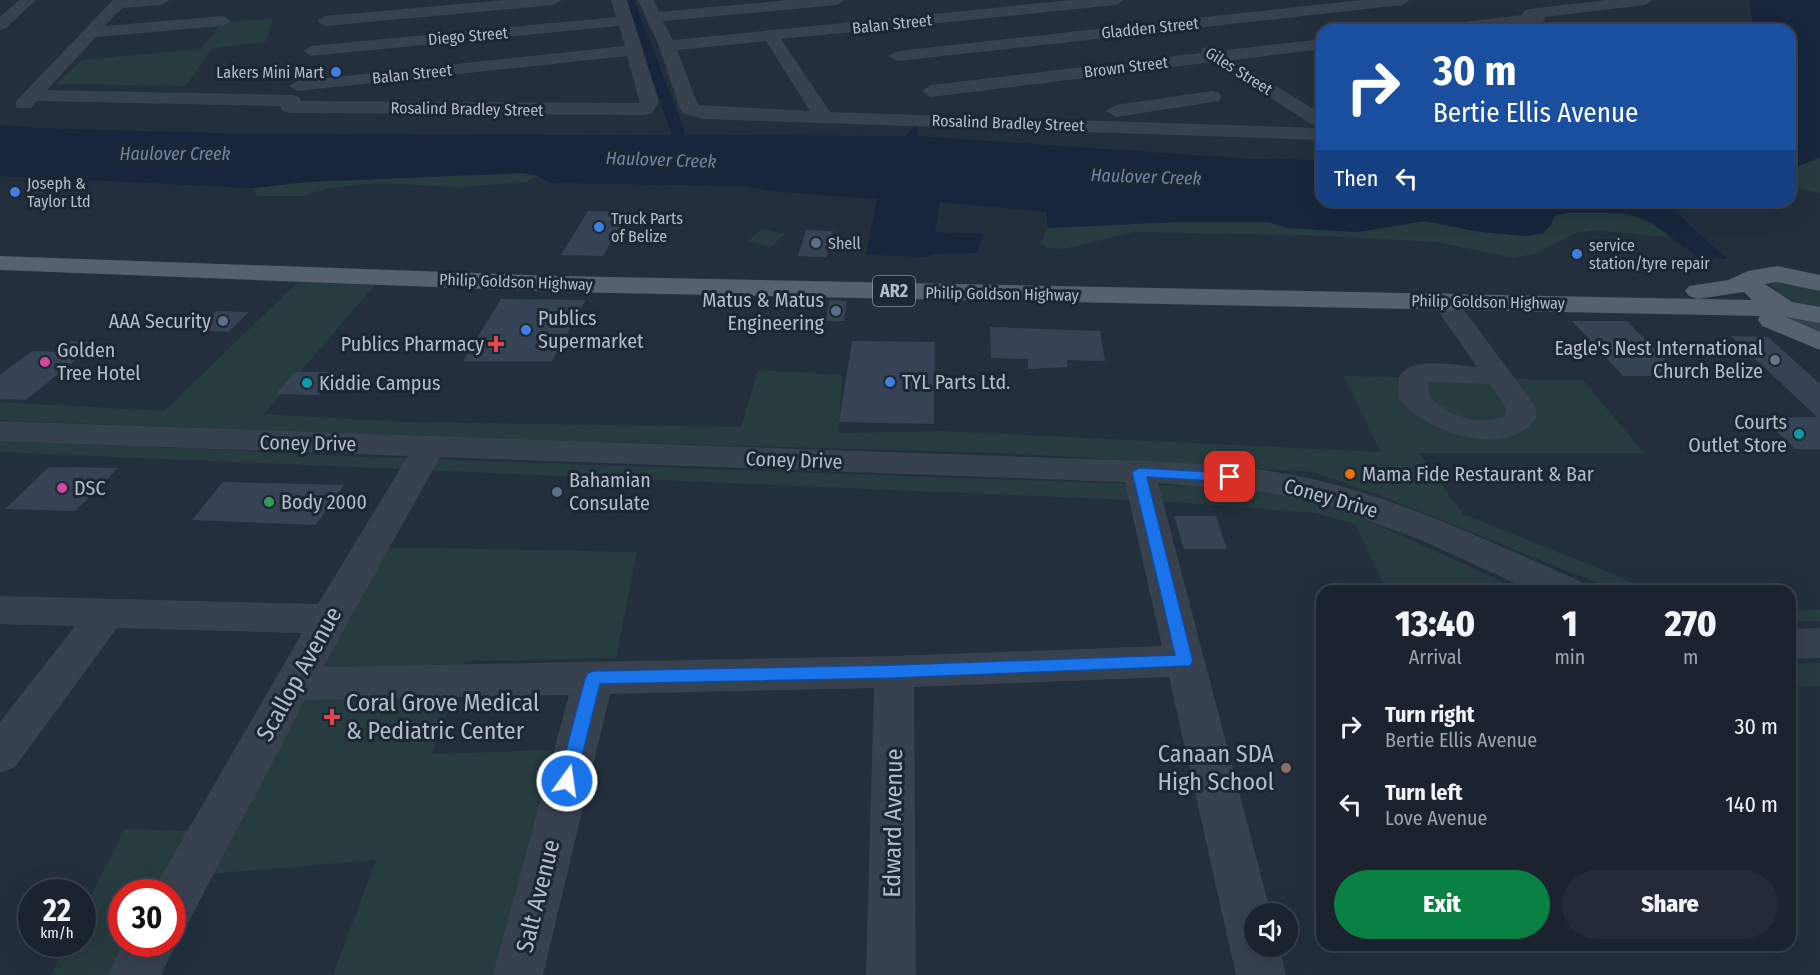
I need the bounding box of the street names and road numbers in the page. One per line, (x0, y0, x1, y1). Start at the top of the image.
street label: Balan Street (851, 10, 934, 38)
street label: Gladden Street (1100, 13, 1200, 43)
street label: Diego Street (427, 23, 509, 49)
street label: Giles Street (1202, 43, 1277, 99)
street label: Brown Street (1083, 52, 1170, 82)
street label: Balan Street (371, 60, 454, 88)
street label: Rosalind Bradley Street (390, 98, 544, 120)
street label: Rosalind Bradley Street (931, 111, 1085, 135)
street label: Philip Goldson Highway (439, 270, 594, 294)
road number: AR2 (873, 276, 915, 306)
street label: Philip Goldson Highway (925, 283, 1080, 305)
street label: Philip Goldson Highway (1411, 291, 1566, 313)
street label: Coney Drive (260, 430, 356, 456)
street label: Coney Drive (745, 446, 843, 474)
street label: Coney Drive (1281, 473, 1381, 523)
street label: Scallop Avenue (251, 602, 347, 746)
street label: Edward Avenue (878, 748, 908, 898)
street label: Salt Avenue (510, 837, 566, 955)

